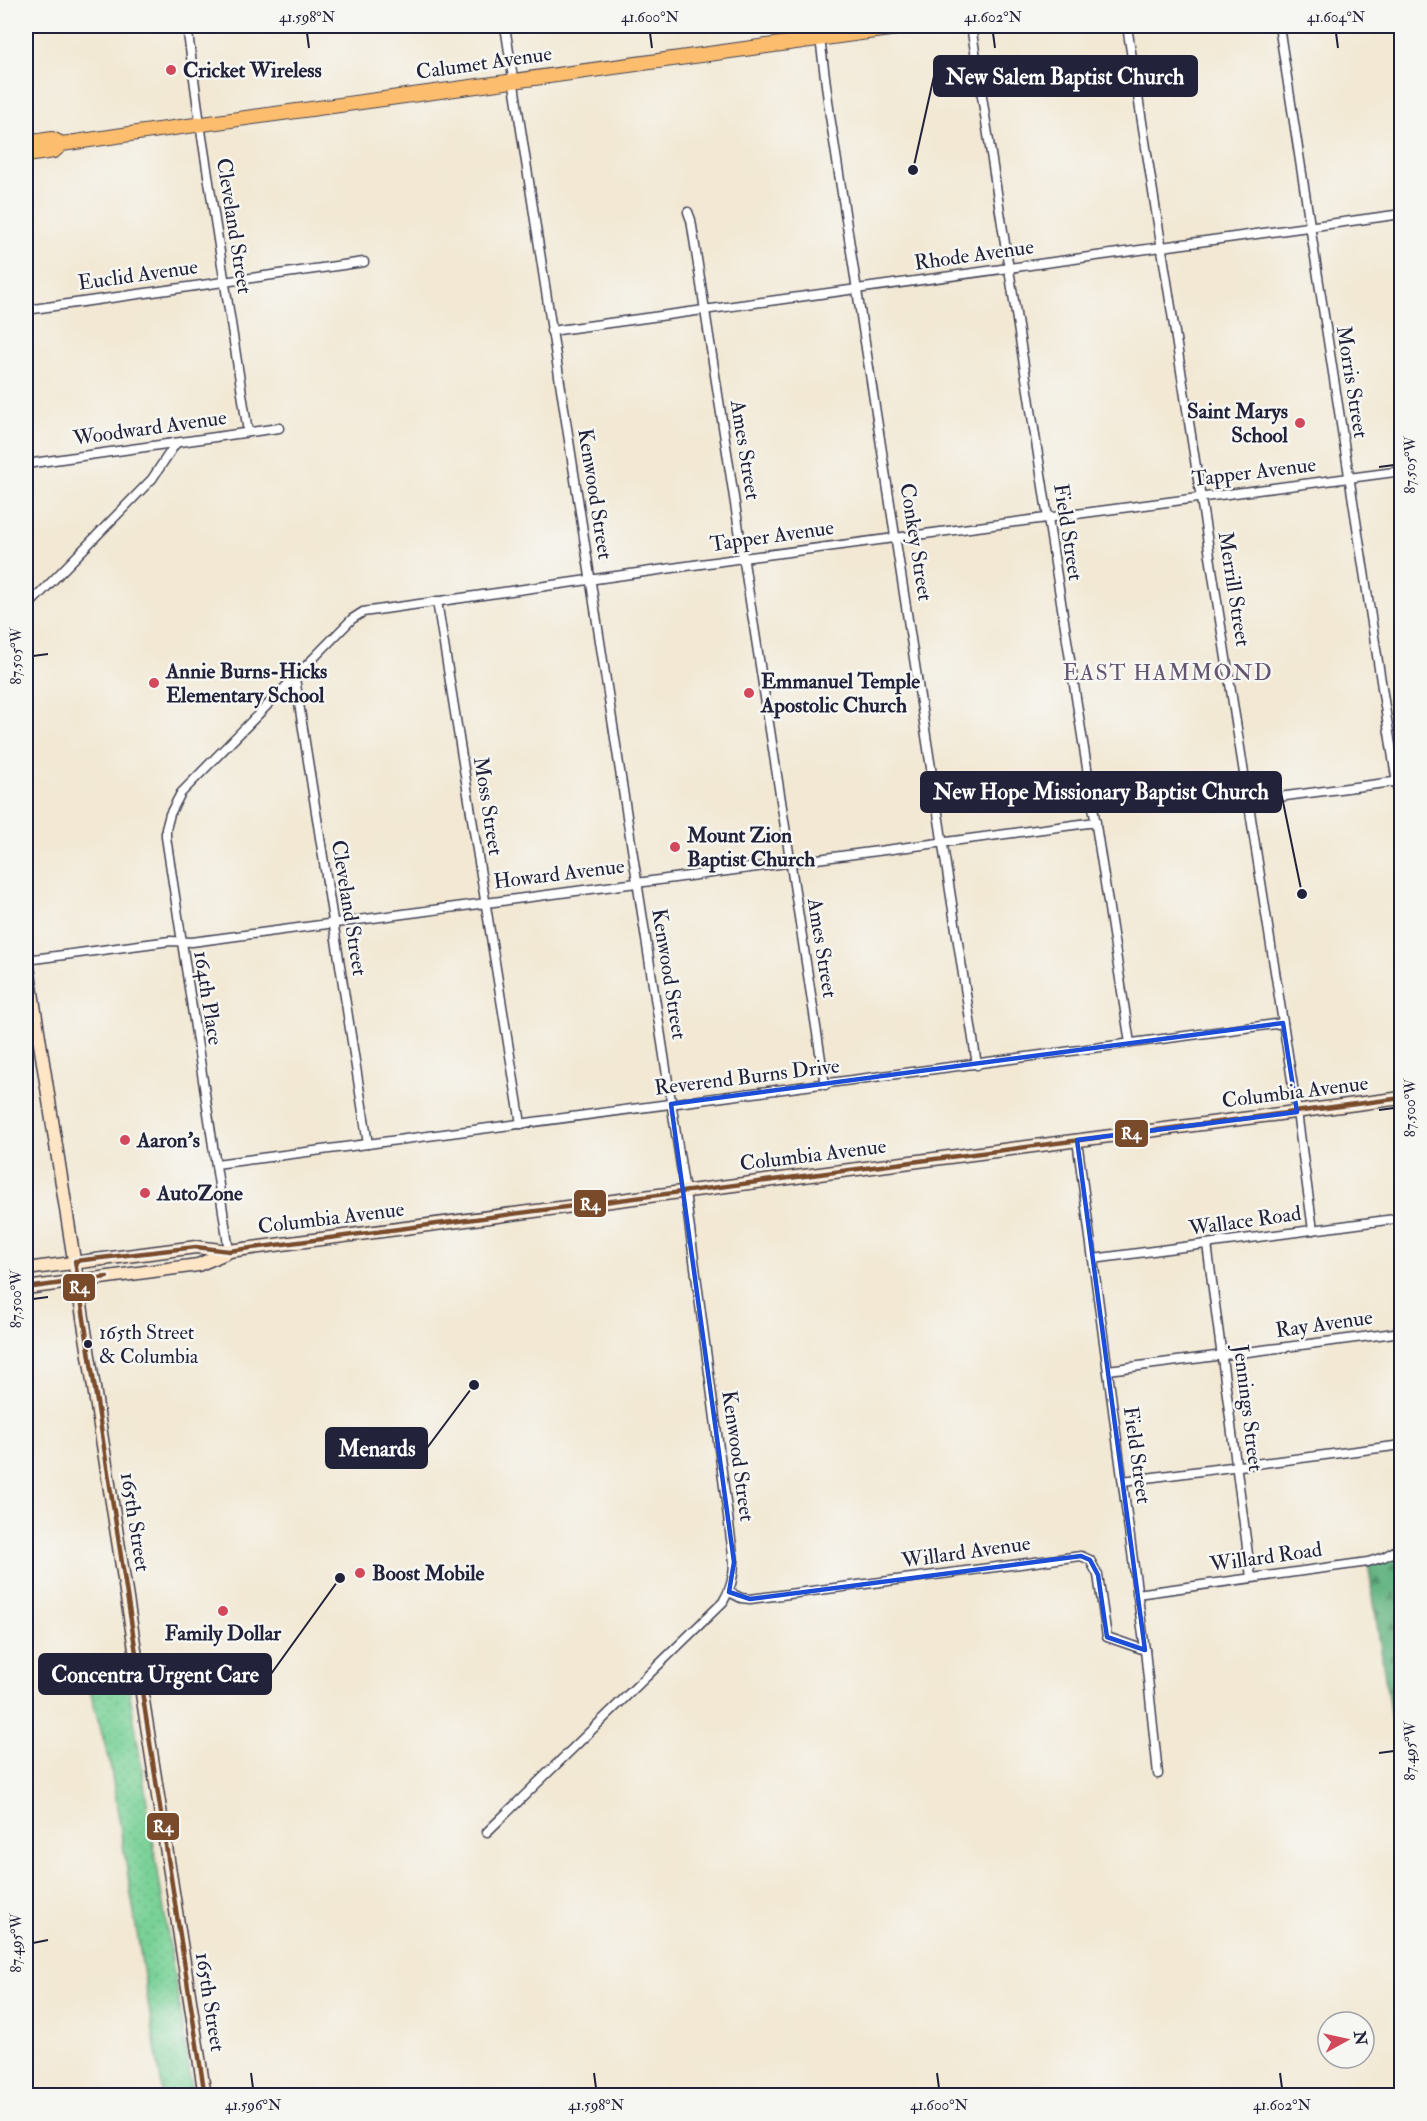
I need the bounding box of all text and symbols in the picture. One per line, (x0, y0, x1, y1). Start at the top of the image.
text: 41.598°N (279, 8, 336, 27)
text: 41.600°N (621, 8, 680, 27)
text: 41.602°N (964, 8, 1023, 27)
text: 41.604°N (1307, 8, 1366, 27)
street label: Calumet Avenue (414, 40, 554, 86)
callout: New Salem Baptist Church (934, 56, 1197, 96)
place label: Cricket Wireless (183, 57, 322, 84)
marker: Cricket Wireless (164, 63, 178, 77)
text: New Salem Baptist Church (945, 63, 1185, 92)
street label: Cleveland Street (210, 156, 258, 296)
street label: Rhode Avenue (912, 233, 1036, 277)
street label: Euclid Avenue (76, 253, 200, 297)
street label: Morris Street (1330, 324, 1374, 440)
street label: Ames Street (724, 397, 766, 502)
place label: Saint Marys School (1187, 398, 1289, 449)
street label: Woodward Avenue (71, 404, 229, 452)
marker: Saint Marys School (1293, 416, 1307, 430)
street label: Kenwood Street (571, 427, 619, 562)
text: 87.505°W (1401, 435, 1420, 494)
street label: Tapper Avenue (1190, 451, 1318, 493)
street label: Conkey Street (893, 481, 939, 603)
street label: Field Street (1047, 482, 1089, 583)
street label: Tapper Avenue (708, 514, 836, 558)
street label: Merrill Street (1212, 530, 1256, 648)
text: 87.505°W (7, 626, 26, 685)
place label: Annie Burns-Hicks Elementary School (165, 658, 327, 709)
district label: EAST HAMMOND (1063, 659, 1273, 687)
place label: Emmanuel Temple Apostolic Church (760, 668, 920, 719)
marker: Annie Burns-Hicks Elementary School (147, 676, 161, 690)
marker: Emmanuel Temple Apostolic Church (742, 686, 756, 700)
street label: Moss Street (467, 755, 509, 857)
callout: New Hope Missionary Baptist Church (921, 772, 1281, 812)
text: New Hope Missionary Baptist Church (932, 778, 1269, 807)
place label: Mount Zion Baptist Church (686, 822, 815, 873)
street label: Cleveland Street (325, 838, 373, 978)
marker: Mount Zion Baptist Church (668, 840, 682, 854)
street label: Howard Avenue (492, 853, 626, 895)
street label: Ames Street (801, 895, 843, 1000)
street label: Kenwood Street (645, 907, 693, 1042)
street label: 164th Place (187, 949, 229, 1047)
street label: Reverend Burns Drive (653, 1052, 841, 1102)
street label: Columbia Avenue (1220, 1070, 1370, 1114)
text: 87.500°W (1401, 1078, 1420, 1137)
line badge: R4 (1114, 1119, 1149, 1148)
text: R4 (1121, 1124, 1142, 1144)
place label: Aaron's (136, 1127, 200, 1154)
marker: Aaron's (118, 1133, 132, 1147)
street label: Columbia Avenue (738, 1133, 888, 1177)
place label: AutoZone (156, 1180, 243, 1207)
marker: AutoZone (138, 1186, 152, 1200)
line badge: R4 (573, 1189, 607, 1218)
text: R4 (580, 1195, 601, 1215)
street label: Columbia Avenue (256, 1196, 406, 1240)
street label: Wallace Road (1186, 1200, 1304, 1242)
text: 87.500°W (7, 1269, 26, 1328)
line badge: R4 (62, 1273, 96, 1302)
text: R4 (69, 1278, 90, 1298)
street label: Ray Avenue (1274, 1304, 1375, 1344)
place label: 165th Street & Columbia (99, 1320, 199, 1369)
marker: 165th Street & Columbia (82, 1338, 94, 1350)
street label: Jennings Street (1227, 1342, 1269, 1473)
street label: Kenwood Street (715, 1389, 761, 1523)
street label: Field Street (1117, 1405, 1157, 1506)
callout: Menards (326, 1428, 427, 1468)
text: Menards (338, 1435, 416, 1463)
street label: 165th Street (114, 1470, 156, 1574)
street label: Willard Avenue (899, 1530, 1032, 1575)
street label: Willard Road (1207, 1536, 1324, 1578)
place label: Boost Mobile (372, 1560, 485, 1587)
marker: Boost Mobile (353, 1566, 367, 1580)
marker: Family Dollar (216, 1604, 230, 1618)
place label: Family Dollar (165, 1620, 282, 1647)
callout: Concentra Urgent Care (39, 1654, 271, 1694)
text: Concentra Urgent Care (51, 1661, 260, 1690)
text: 87.495°W (1401, 1720, 1420, 1781)
line badge: R4 (146, 1812, 180, 1841)
text: R4 (153, 1817, 174, 1837)
text: 87.495°W (7, 1912, 26, 1973)
street label: 165th Street (189, 1950, 231, 2054)
north arrow (1316, 2010, 1376, 2070)
text: N (1349, 2029, 1371, 2047)
text: 41.596°N (225, 2096, 282, 2115)
text: 41.598°N (568, 2096, 625, 2115)
text: 41.600°N (910, 2096, 969, 2115)
text: 41.602°N (1253, 2096, 1312, 2115)

